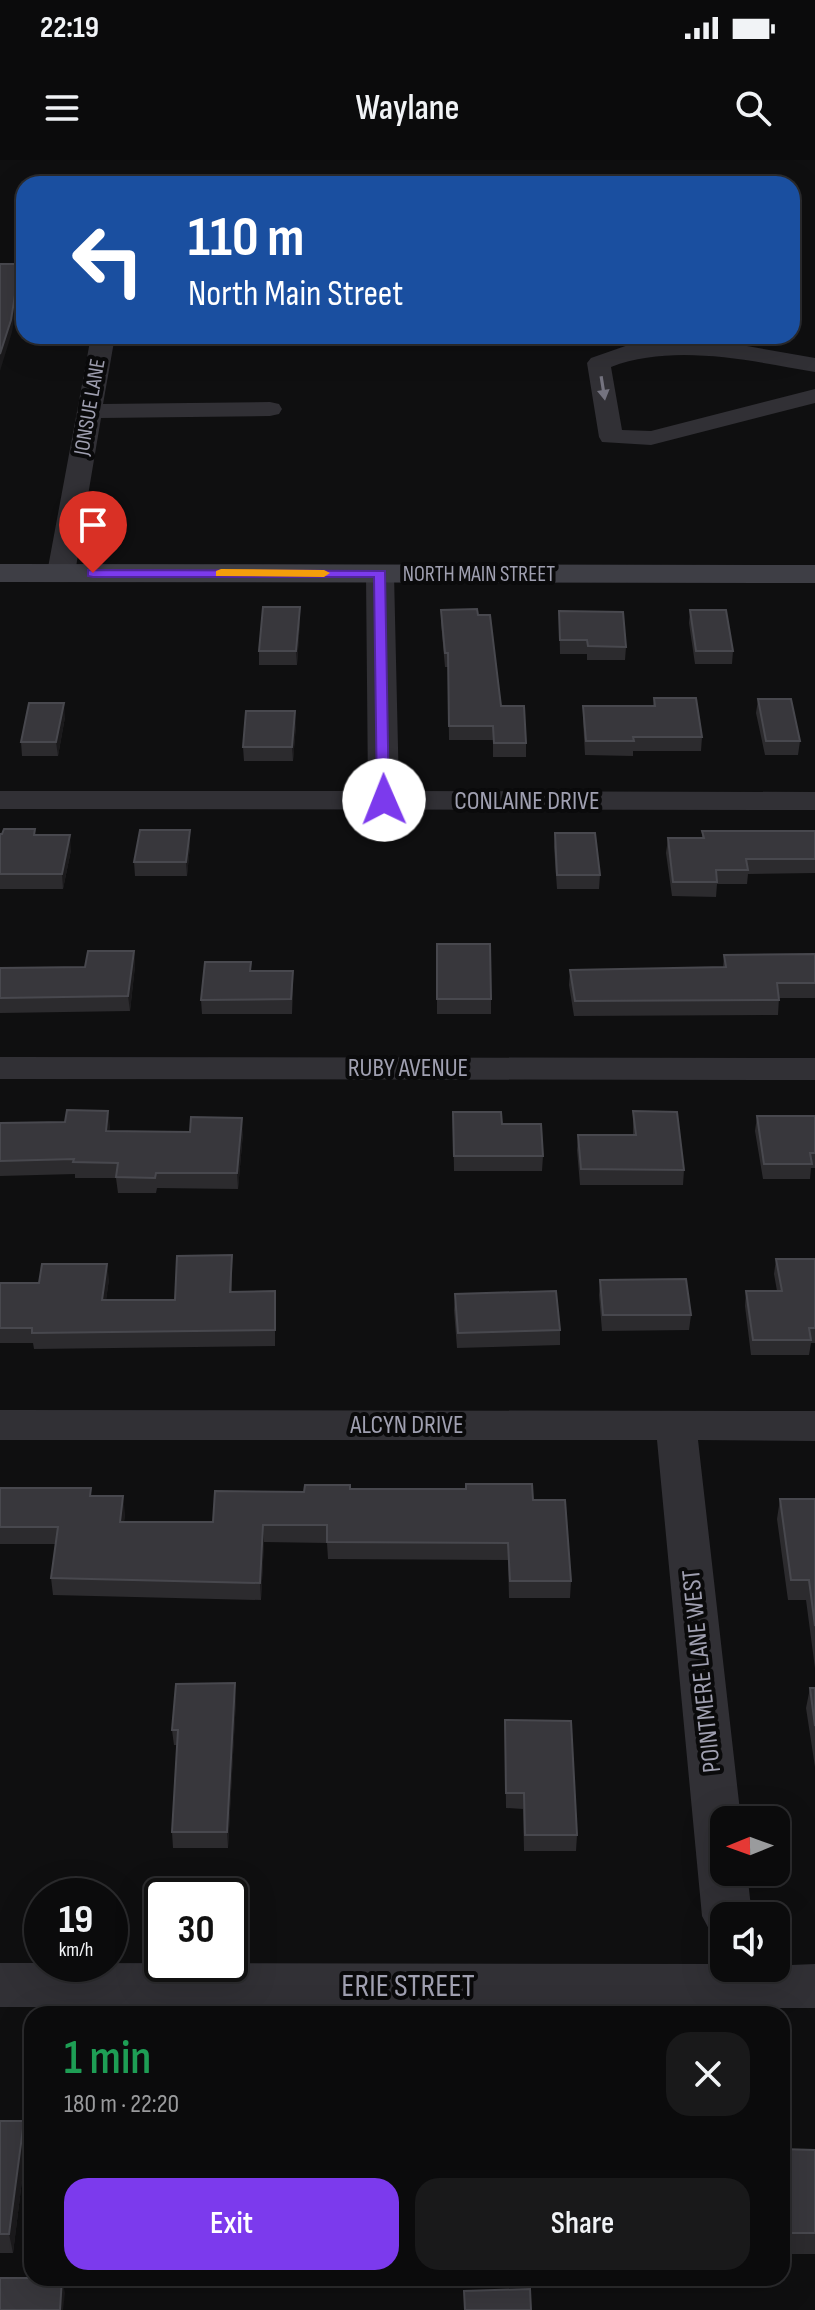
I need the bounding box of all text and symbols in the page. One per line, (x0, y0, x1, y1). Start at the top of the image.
text: 22:19 (40, 10, 99, 46)
icon: menu (40, 86, 84, 130)
icon: search (731, 86, 775, 130)
text: Waylane (355, 87, 460, 130)
text: 110 m (188, 205, 304, 272)
icon: left (56, 208, 160, 312)
text: North Main Street (188, 273, 403, 316)
street label: JONSUE LANE (68, 357, 112, 458)
one-way arrow (597, 376, 610, 401)
pin (59, 491, 127, 573)
icon: arrive (71, 503, 115, 547)
street label: NORTH MAIN STREET (403, 561, 555, 588)
position arrow (342, 758, 426, 842)
street label: CONLAINE DRIVE (454, 786, 600, 817)
street label: RUBY AVENUE (348, 1053, 468, 1084)
street label: ALCYN DRIVE (349, 1410, 464, 1441)
street label: POINTMERE LANE WEST (676, 1568, 728, 1774)
north arrow (710, 1806, 790, 1886)
map controls (710, 1806, 790, 1982)
speed limit sign: 30 (144, 1878, 248, 1982)
text: 19 (59, 1896, 93, 1944)
button: sound (710, 1902, 790, 1982)
text: km/h (59, 1938, 93, 1962)
street label: ERIE STREET (341, 1967, 475, 2006)
text: 1 min (64, 2030, 151, 2087)
button: close (666, 2032, 750, 2116)
text: 180 m · 22:20 (64, 2089, 179, 2120)
button: Exit (64, 2178, 399, 2270)
button: Share (415, 2178, 750, 2270)

